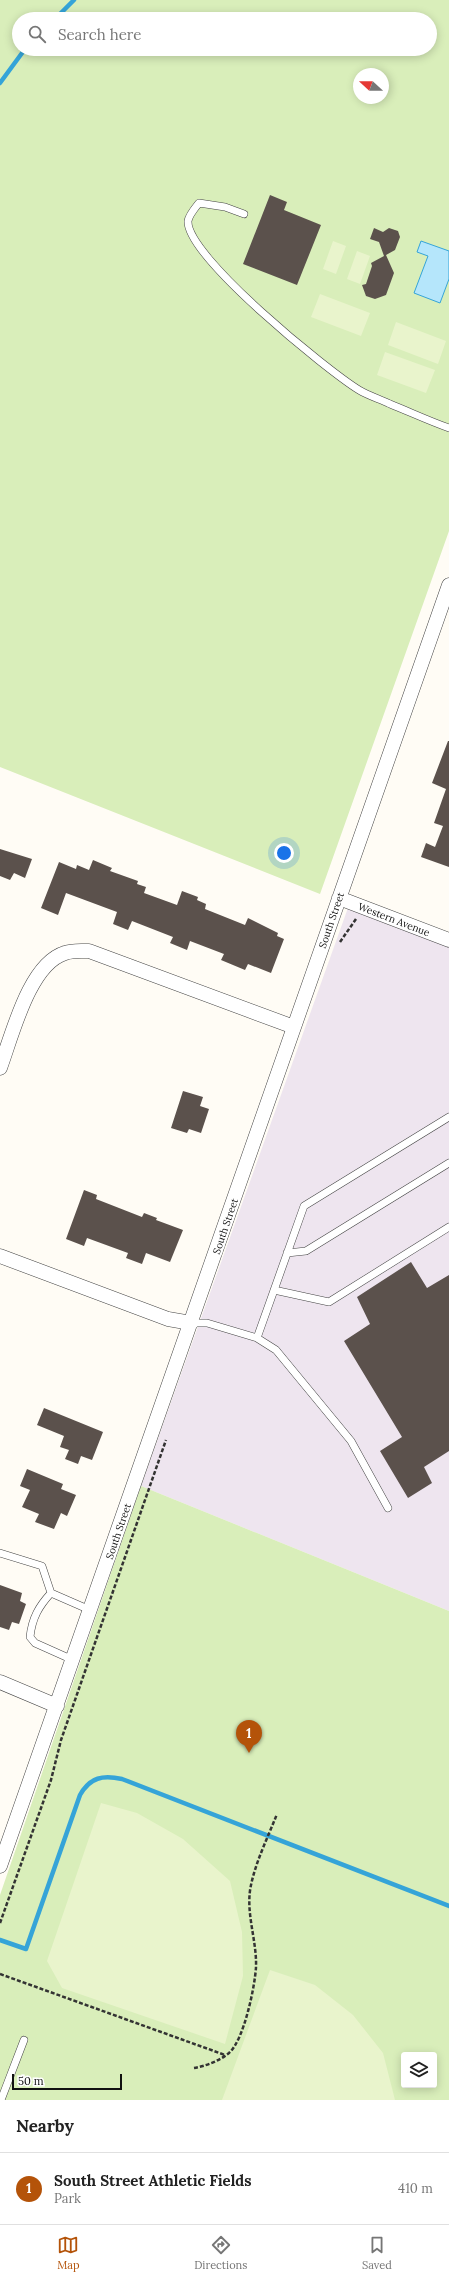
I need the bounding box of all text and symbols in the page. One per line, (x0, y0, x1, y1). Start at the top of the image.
search box (12, 12, 437, 56)
icon: search (26, 23, 48, 45)
text: Search here (58, 25, 141, 44)
north arrow (353, 68, 389, 104)
your location (274, 843, 294, 863)
street label: South Street (316, 890, 347, 950)
street label: Western Avenue (356, 900, 432, 939)
street label: South Street (210, 1196, 241, 1256)
street label: South Street (103, 1501, 134, 1561)
pin: 1 (236, 1720, 262, 1753)
map controls (401, 2052, 437, 2088)
button: layers (401, 2052, 437, 2088)
scale bar (12, 2072, 122, 2091)
text: 50 m (18, 2074, 44, 2088)
text: Nearby (16, 2115, 74, 2137)
text: South Street Athletic Fields (54, 2171, 252, 2190)
text: 1 (26, 2180, 32, 2197)
text: 410 m (398, 2180, 433, 2197)
text: Park (54, 2190, 81, 2207)
tab: Map (57, 2234, 80, 2272)
tab: Directions (194, 2234, 247, 2272)
tab: Saved (362, 2234, 392, 2272)

